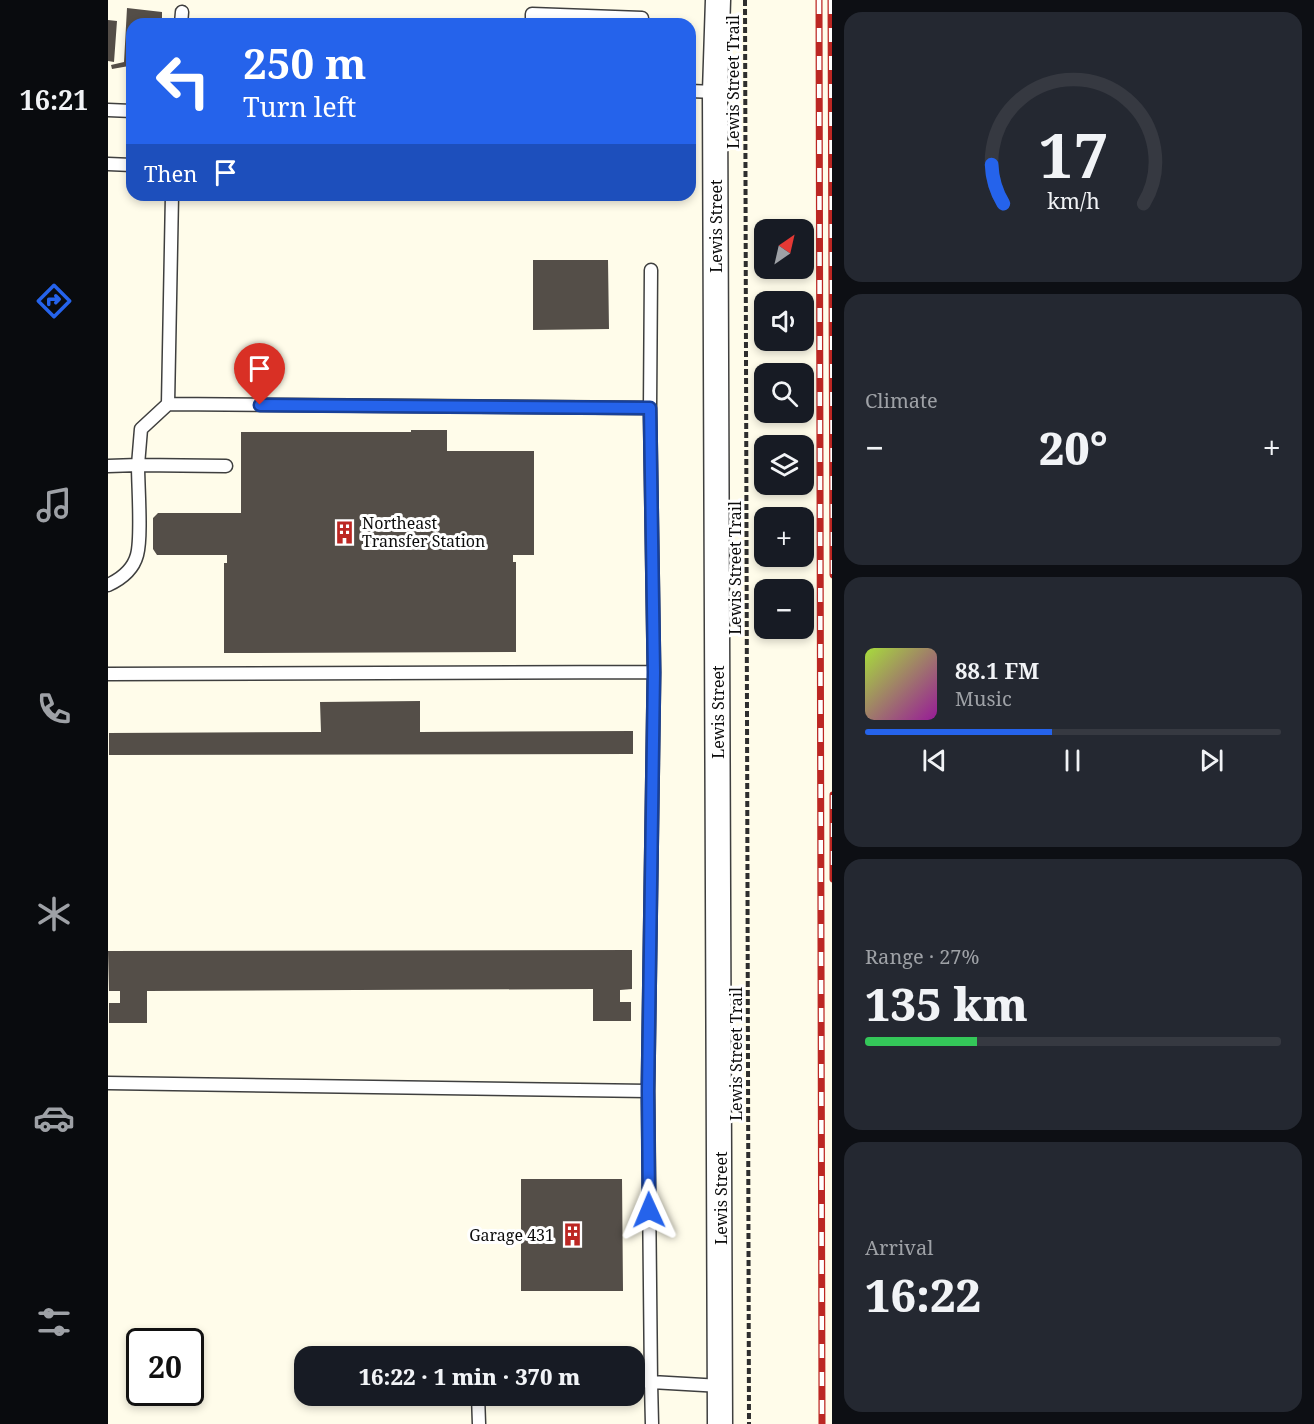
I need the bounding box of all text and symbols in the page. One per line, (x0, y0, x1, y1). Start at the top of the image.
street label: Lewis Street Trail (722, 15, 744, 149)
text: 250 m (243, 34, 367, 91)
icon: left (144, 42, 222, 120)
text: 16:21 (19, 81, 89, 118)
text: Turn left (243, 88, 356, 125)
text: 17 (1038, 111, 1108, 196)
icon: arrive (209, 156, 242, 189)
text: Then (144, 158, 197, 188)
street label: Lewis Street (705, 179, 727, 273)
text: km/h (1047, 187, 1100, 216)
north arrow (754, 219, 814, 279)
map controls (754, 219, 814, 639)
icon: directions (33, 280, 75, 322)
button: sound (754, 291, 814, 351)
pin (234, 343, 285, 405)
icon: arrive (243, 352, 276, 385)
button: search (754, 363, 814, 423)
text: Climate (865, 387, 938, 414)
text: 20° (1039, 417, 1108, 478)
text: − (865, 425, 884, 470)
text: + (1263, 425, 1281, 470)
button: layers (754, 435, 814, 495)
icon: music (33, 484, 75, 526)
street label: Lewis Street Trail (724, 501, 746, 635)
button: + (754, 507, 814, 567)
place label: Northeast Transfer Station (362, 512, 485, 552)
building icon: Northeast Transfer Station (331, 519, 357, 545)
button: − (754, 579, 814, 639)
text: 88.1 FM (955, 655, 1039, 685)
street label: Lewis Street (707, 665, 729, 759)
text: Music (955, 685, 1012, 712)
icon: phone (33, 688, 75, 730)
icon: previous (918, 744, 951, 777)
icon: pause (1056, 744, 1089, 777)
icon: next (1195, 744, 1228, 777)
icon: climate (33, 893, 75, 935)
text: Range · 27% (865, 943, 979, 970)
text: 135 km (865, 973, 1028, 1034)
street label: Lewis Street Trail (725, 987, 747, 1121)
icon: car (33, 1097, 75, 1139)
street label: Lewis Street (710, 1151, 732, 1245)
position arrow (617, 1178, 681, 1242)
building icon: Garage 431 (559, 1222, 585, 1248)
place label: Garage 431 (469, 1224, 554, 1246)
text: Arrival (865, 1234, 933, 1261)
text: 16:22 (865, 1264, 981, 1325)
icon: filters (33, 1301, 75, 1343)
speed limit sign: 20 (126, 1328, 204, 1406)
text: 16:22 · 1 min · 370 m (359, 1361, 580, 1391)

